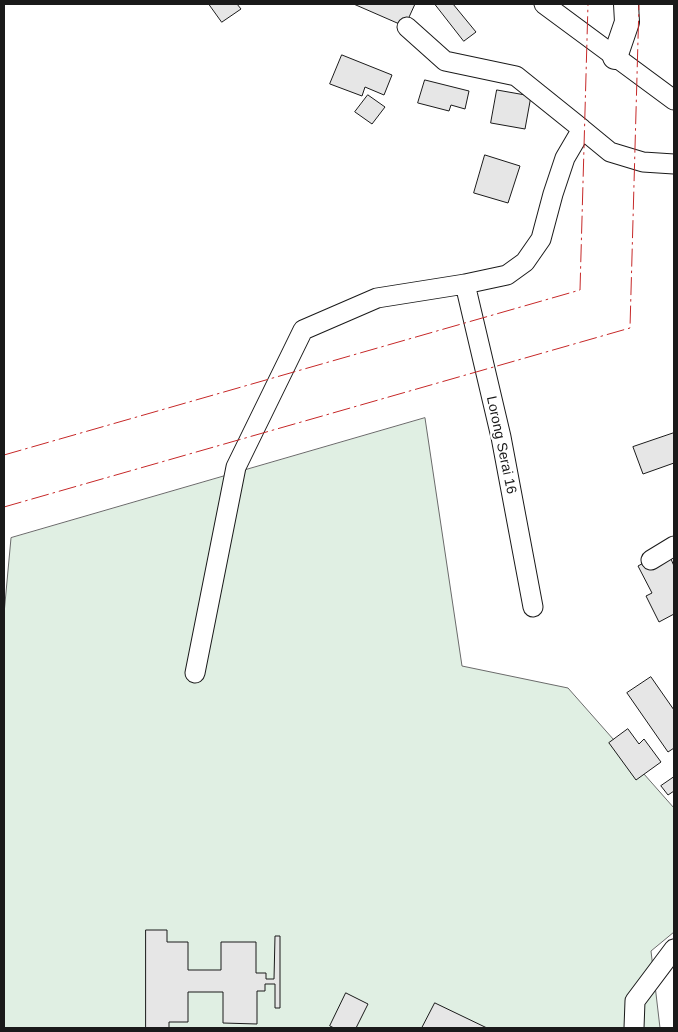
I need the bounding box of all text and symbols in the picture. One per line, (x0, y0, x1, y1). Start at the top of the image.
street label: Lorong Serai 16 (482, 395, 520, 495)

